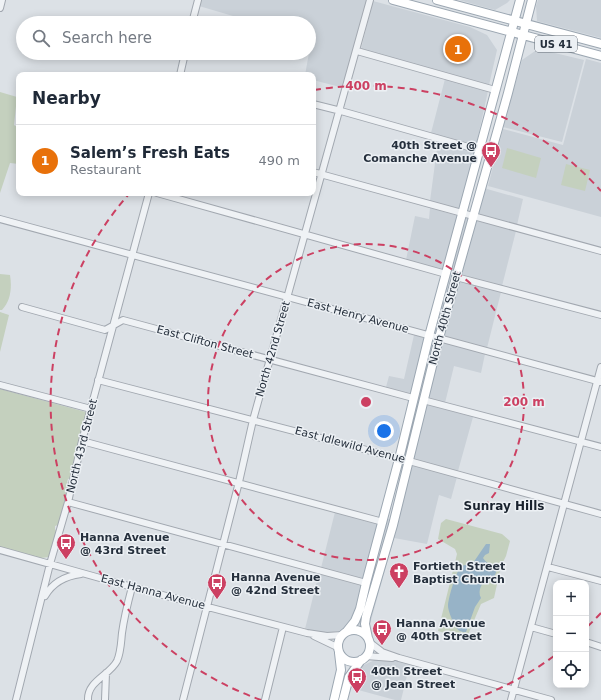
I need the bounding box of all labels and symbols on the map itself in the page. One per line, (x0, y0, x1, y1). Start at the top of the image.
pin: 1 (445, 34, 471, 64)
road number: US 41 (535, 36, 577, 52)
text: 400 m (345, 79, 387, 93)
place label: 40th Street @ Comanche Avenue (363, 139, 477, 165)
bus stop icon: 40th Street @ Comanche Avenue (480, 140, 502, 168)
street label: North 40th Street (426, 269, 464, 366)
street label: East Henry Avenue (306, 296, 410, 336)
street label: North 42nd Street (253, 299, 293, 398)
street label: East Clifton Street (155, 323, 255, 361)
centre of rings (359, 395, 373, 409)
text: 200 m (503, 395, 545, 409)
street label: North 43rd Street (64, 397, 100, 494)
your location (374, 421, 394, 441)
street label: East Idlewild Avenue (293, 424, 407, 466)
district label: Sunray Hills (464, 499, 544, 513)
place label: Hanna Avenue @ 43rd Street (80, 531, 169, 557)
bus stop icon: Hanna Avenue @ 43rd Street (55, 532, 77, 560)
place label: Fortieth Street Baptist Church (413, 560, 505, 586)
church icon: Fortieth Street Baptist Church (388, 561, 410, 589)
place label: Hanna Avenue @ 42nd Street (231, 571, 320, 597)
street label: East Hanna Avenue (99, 572, 207, 612)
bus stop icon: Hanna Avenue @ 42nd Street (206, 572, 228, 600)
place label: Hanna Avenue @ 40th Street (396, 617, 485, 643)
bus stop icon: Hanna Avenue @ 40th Street (371, 618, 393, 646)
place label: 40th Street @ Jean Street (371, 665, 455, 691)
bus stop icon: 40th Street @ Jean Street (346, 666, 368, 694)

